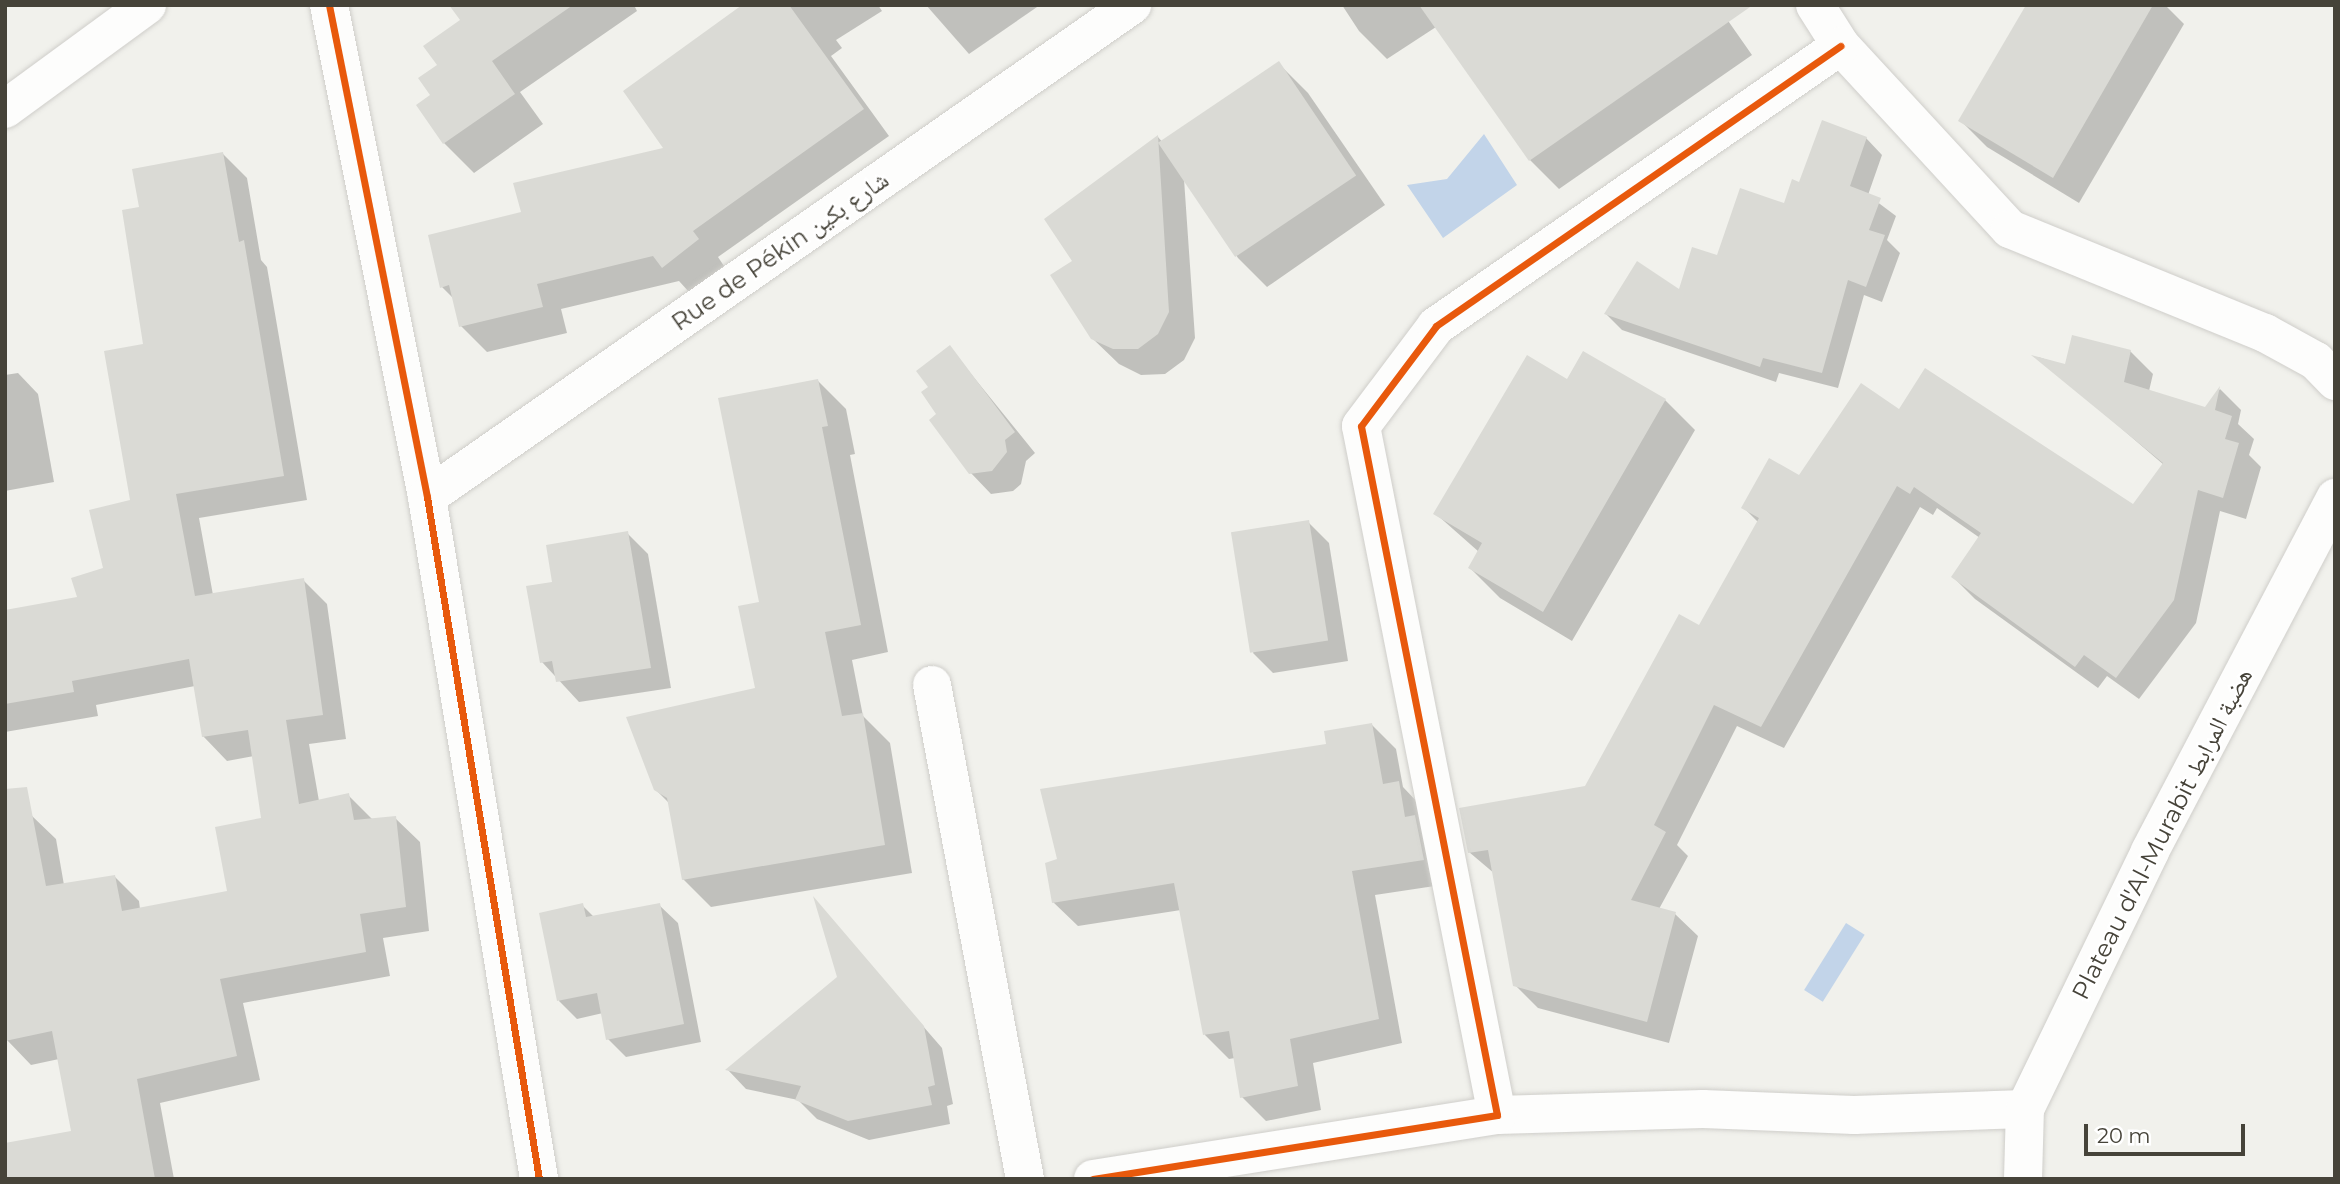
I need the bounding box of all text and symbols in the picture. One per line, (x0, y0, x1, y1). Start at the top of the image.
street label: Rue de Pékin شارع بكين (666, 165, 894, 337)
street label: Plateau d'Al-Murabit هضبة المرابط (2066, 664, 2258, 1004)
scale bar (2088, 1110, 2249, 1154)
text: 20 m (2097, 1123, 2151, 1148)

